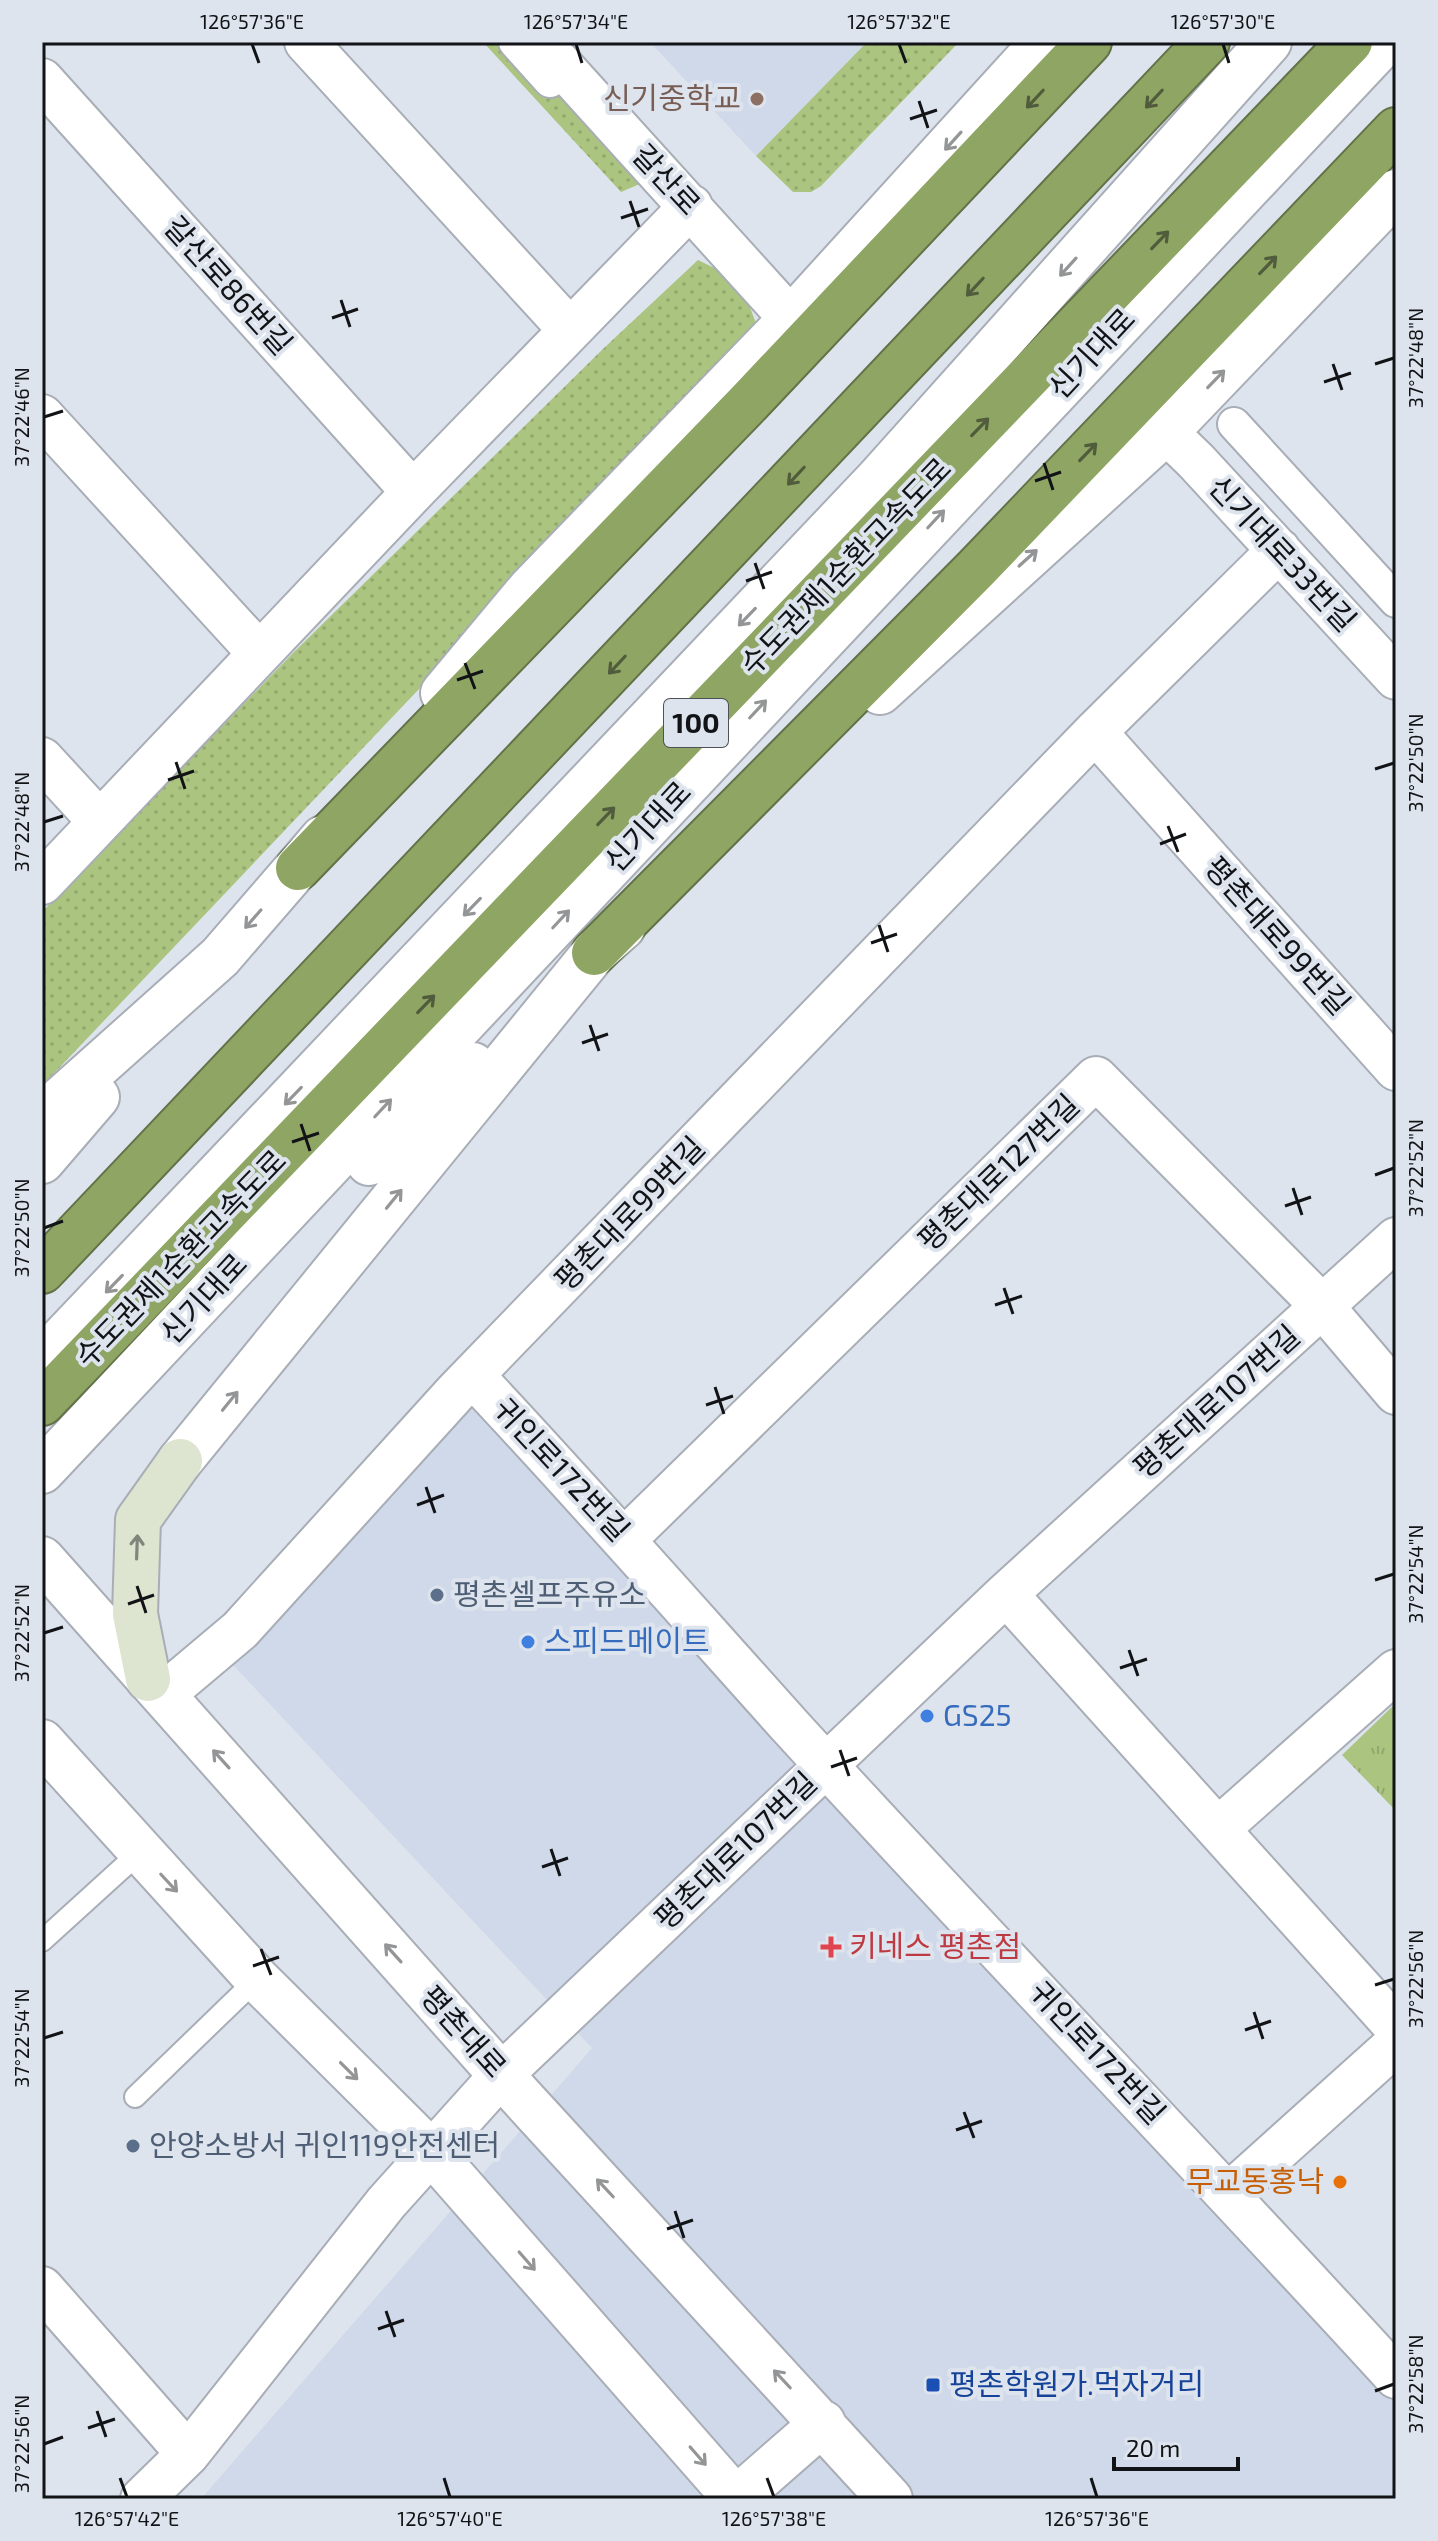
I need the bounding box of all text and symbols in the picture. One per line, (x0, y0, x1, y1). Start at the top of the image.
text: 126°57'36"E (200, 9, 304, 33)
text: 126°57'34"E (524, 9, 628, 33)
text: 126°57'32"E (847, 9, 951, 33)
text: 126°57'30"E (1171, 9, 1275, 33)
place label: 신기중학교 (603, 79, 741, 115)
one-way arrow (1145, 88, 1163, 108)
one-way arrow (1026, 89, 1045, 109)
marker: 신기중학교 (748, 90, 766, 108)
one-way arrow (945, 131, 963, 151)
street label: 갈산로 (626, 136, 709, 221)
street label: 갈산로86번길 (158, 208, 301, 361)
one-way arrow (1151, 230, 1170, 250)
one-way arrow (1258, 255, 1276, 275)
one-way arrow (1058, 257, 1077, 277)
one-way arrow (965, 277, 984, 297)
street label: 신기대로 (1040, 300, 1141, 405)
text: 37°22'48"N (1403, 308, 1427, 408)
text: 37°22'46"N (9, 367, 33, 467)
one-way arrow (1207, 369, 1226, 389)
one-way arrow (971, 417, 990, 437)
one-way arrow (1078, 443, 1097, 463)
street label: 수도권제1순환고속도로 (732, 450, 958, 682)
one-way arrow (786, 466, 805, 486)
street label: 신기대로33번길 (1202, 468, 1364, 638)
one-way arrow (927, 510, 945, 530)
one-way arrow (1017, 549, 1037, 567)
one-way arrow (738, 607, 757, 626)
one-way arrow (608, 655, 627, 674)
road number: 100 (664, 699, 728, 747)
one-way arrow (749, 699, 768, 719)
text: 37°22'50"N (1403, 713, 1427, 813)
text: 37°22'48"N (9, 772, 33, 872)
street label: 신기대로 (596, 773, 697, 878)
one-way arrow (596, 807, 615, 827)
street label: 평촌대로99번길 (1198, 848, 1359, 1021)
one-way arrow (462, 897, 481, 917)
one-way arrow (245, 908, 263, 928)
one-way arrow (552, 909, 571, 929)
one-way arrow (416, 995, 435, 1014)
one-way arrow (283, 1086, 302, 1106)
street label: 평촌대로127번길 (910, 1086, 1086, 1257)
one-way arrow (374, 1098, 393, 1118)
text: 37°22'52"N (1403, 1119, 1427, 1217)
street label: 평촌대로99번길 (546, 1128, 711, 1297)
street label: 수도권제1순환고속도로 (67, 1142, 293, 1374)
text: 37°22'50"N (9, 1178, 33, 1278)
one-way arrow (385, 1189, 403, 1210)
street label: 신기대로 (152, 1245, 253, 1350)
one-way arrow (104, 1274, 123, 1294)
street label: 평촌대로107번길 (1125, 1317, 1306, 1484)
street label: 귀인로172번길 (487, 1390, 638, 1548)
one-way arrow (221, 1391, 239, 1412)
text: 37°22'54"N (1403, 1524, 1427, 1624)
one-way arrow (130, 1534, 145, 1561)
place label: 평촌셀프주유소 (453, 1575, 646, 1611)
text: 37°22'52"N (9, 1584, 33, 1682)
marker: 평촌셀프주유소 (428, 1586, 446, 1604)
place label: 스피드메이트 (544, 1622, 710, 1658)
marker: 스피드메이트 (519, 1633, 537, 1651)
place label: GS25 (943, 1696, 1012, 1732)
marker: GS25 (918, 1707, 936, 1725)
one-way arrow (212, 1749, 230, 1769)
street label: 평촌대로107번길 (646, 1763, 823, 1936)
one-way arrow (160, 1873, 178, 1893)
place label: 키네스 평촌점 (849, 1927, 1021, 1963)
text: 37°22'56"N (1403, 1930, 1427, 2028)
marker: 키네스 평촌점 (820, 1936, 842, 1958)
one-way arrow (385, 1944, 403, 1964)
street label: 귀인로172번길 (1023, 1973, 1174, 2131)
street label: 평촌대로 (414, 1978, 515, 2084)
text: 37°22'54"N (9, 1988, 33, 2088)
one-way arrow (340, 2061, 359, 2081)
place label: 안양소방서 귀인119안전센터 (149, 2126, 500, 2162)
marker: 안양소방서 귀인119안전센터 (124, 2137, 142, 2155)
place label: 무교동홍낙 (1186, 2162, 1324, 2198)
marker: 무교동홍낙 (1331, 2173, 1349, 2191)
one-way arrow (596, 2178, 615, 2198)
one-way arrow (518, 2250, 536, 2270)
text: 37°22'58"N (1403, 2334, 1427, 2434)
place label: 평촌학원가.먹자거리 (949, 2365, 1204, 2401)
one-way arrow (772, 2369, 791, 2389)
marker: 평촌학원가.먹자거리 (924, 2376, 942, 2394)
text: 37°22'56"N (9, 2395, 33, 2493)
scale bar (1114, 2421, 1238, 2471)
text: 20 m (1126, 2433, 1180, 2462)
one-way arrow (689, 2446, 707, 2466)
text: 126°57'42"E (75, 2506, 179, 2530)
text: 126°57'40"E (397, 2506, 503, 2530)
text: 126°57'38"E (722, 2506, 826, 2530)
text: 126°57'36"E (1045, 2506, 1149, 2530)

